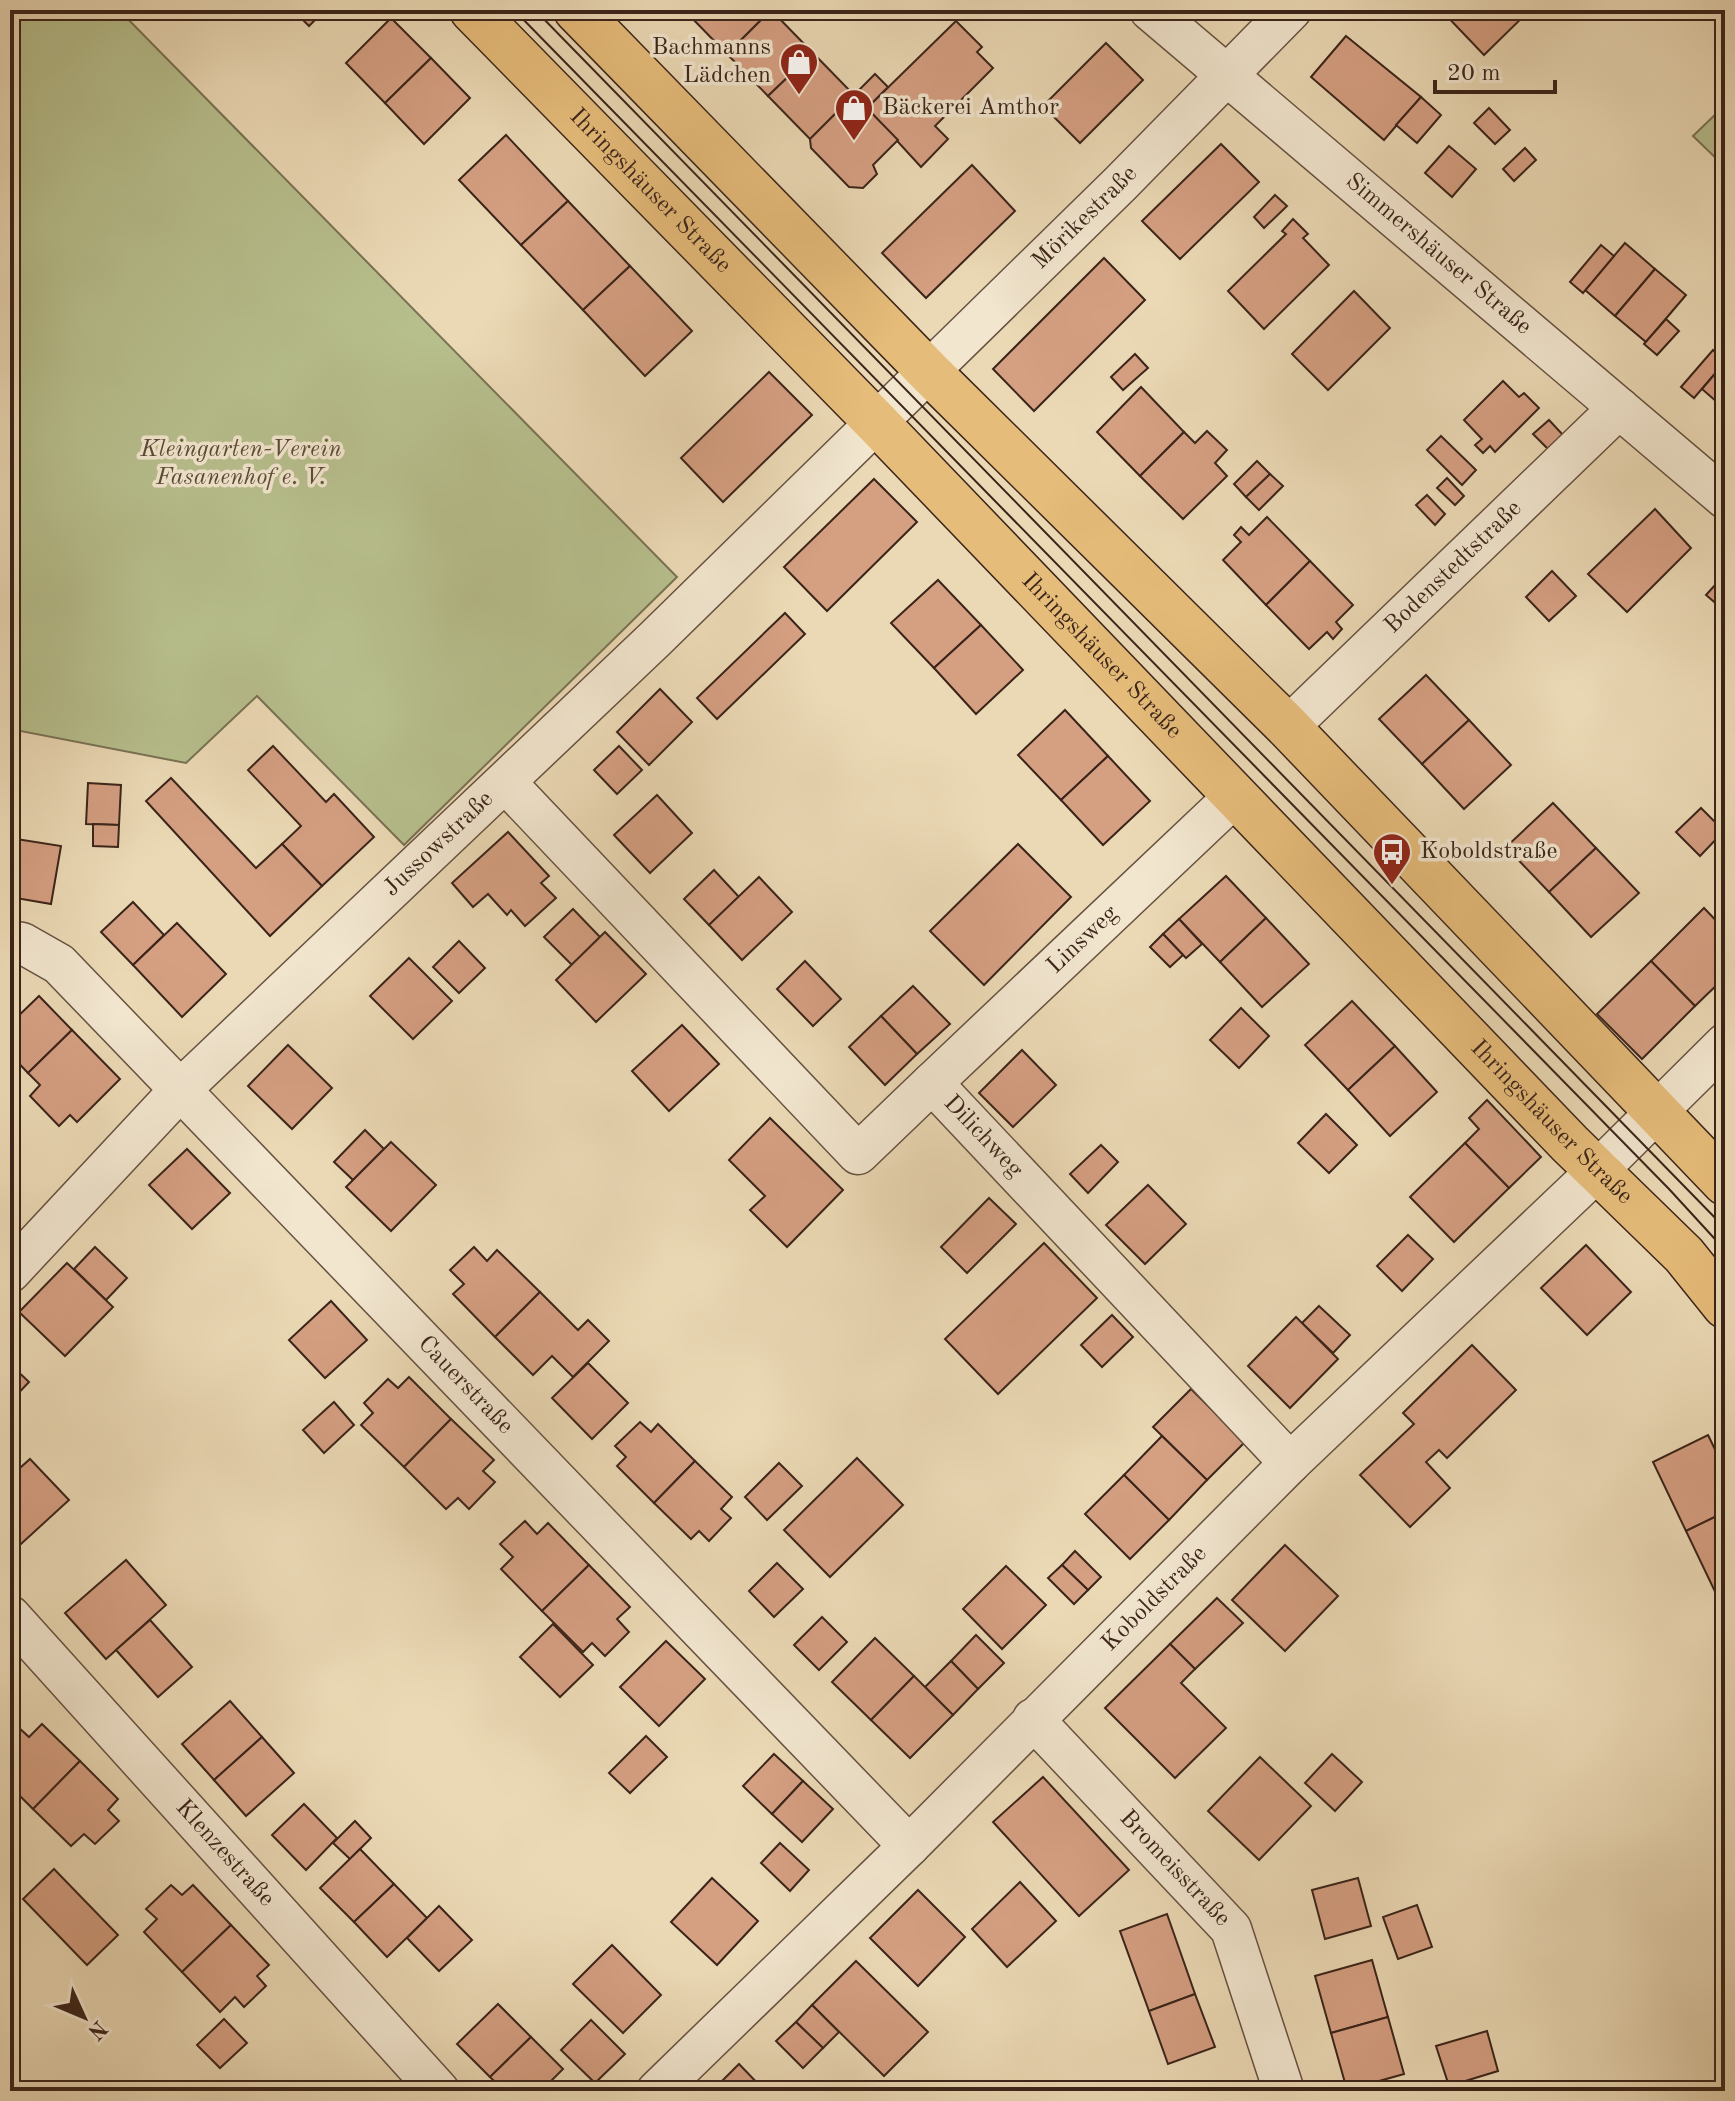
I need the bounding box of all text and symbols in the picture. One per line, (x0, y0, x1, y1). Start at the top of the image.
place label: Bachmanns Lädchen (652, 36, 771, 88)
shop icon: Bachmanns Lädchen (778, 41, 820, 96)
scale bar (1435, 44, 1555, 94)
text: 20 m (1447, 62, 1501, 86)
shop icon: Bäckerei Amthor (833, 87, 875, 142)
place label: Bäckerei Amthor (882, 96, 1059, 120)
street label: Ihringshäuser Straße (564, 105, 735, 278)
street label: Mörikestraße (1028, 162, 1142, 274)
street label: Simmershäuser Straße (1341, 169, 1536, 340)
park label: Kleingarten-Verein Fasanenhof e. V. (139, 438, 342, 490)
street label: Bodenstedtstraße (1380, 496, 1527, 639)
street label: Ihringshäuser Straße (1016, 569, 1186, 744)
street label: Jussowstraße (379, 787, 498, 901)
bus stop icon: Koboldstraße (1371, 831, 1413, 886)
place label: Koboldstraße (1420, 840, 1557, 864)
street label: Linsweg (1043, 901, 1123, 979)
street label: Ihringshäuser Straße (1465, 1036, 1637, 1209)
street label: Dilichweg (939, 1091, 1027, 1183)
street label: Cauerstraße (413, 1332, 517, 1439)
street label: Koboldstraße (1098, 1542, 1212, 1656)
street label: Klenzestraße (171, 1796, 278, 1911)
street label: Bromeisstraße (1114, 1806, 1234, 1932)
north arrow (44, 1977, 124, 2057)
text: N (83, 2016, 111, 2043)

